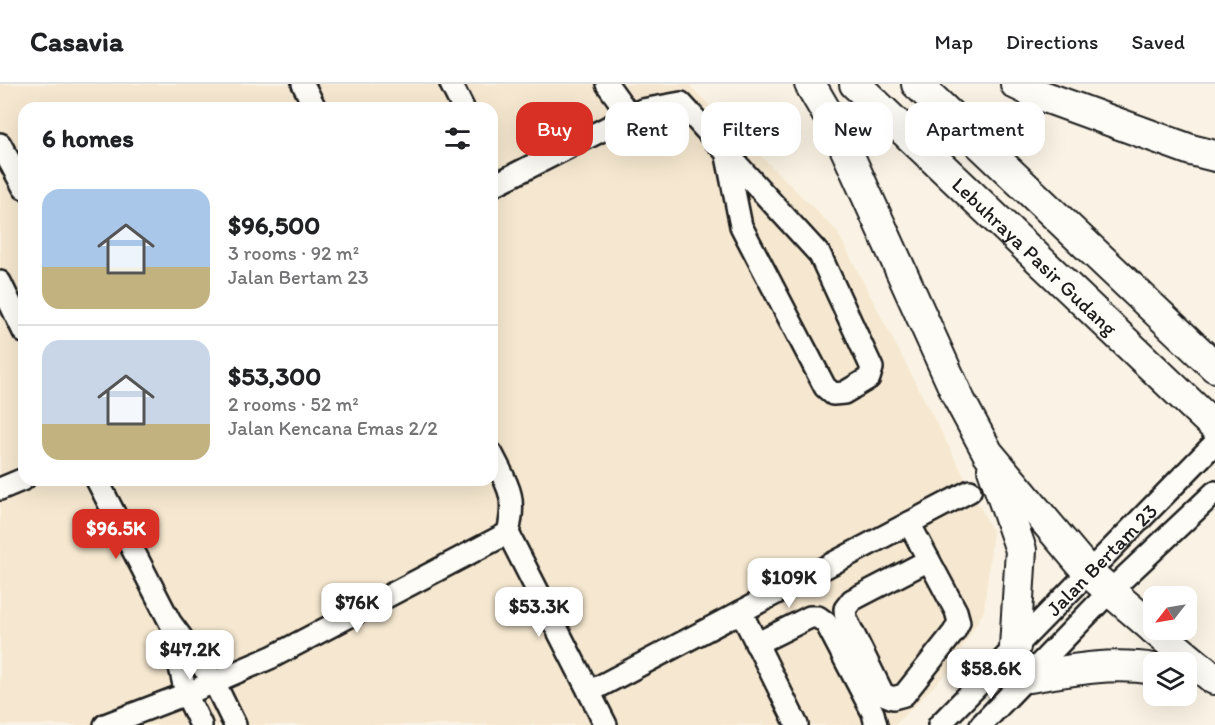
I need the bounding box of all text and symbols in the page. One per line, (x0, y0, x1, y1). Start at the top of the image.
text: Casavia (30, 24, 124, 58)
text: Map (935, 29, 973, 54)
text: Directions (1006, 29, 1098, 54)
text: Saved (1131, 29, 1185, 54)
chip: Buy (516, 102, 593, 156)
chip: Rent (605, 102, 689, 156)
chip: Filters (701, 102, 801, 156)
chip: New (813, 102, 893, 156)
chip: Apartment (905, 102, 1045, 156)
text: 6 homes (42, 122, 134, 154)
icon: filters (441, 122, 474, 155)
street label: Lebuhraya Pasir Gudang (948, 171, 1123, 340)
text: $96,500 (228, 209, 320, 241)
icon: home (90, 213, 162, 285)
text: 3 rooms · 92 m² (228, 241, 359, 265)
text: Jalan Bertam 23 (228, 265, 369, 289)
text: $53,300 (228, 360, 321, 392)
icon: home (90, 364, 162, 436)
text: 2 rooms · 52 m² (228, 392, 359, 416)
text: Jalan Kencana Emas 2/2 (228, 416, 438, 440)
street label: Jalan Bertam 23 (1041, 498, 1162, 621)
pin: $96.5K (67, 509, 165, 560)
text: $96.5K (86, 516, 146, 540)
pin: $109K (747, 558, 831, 609)
text: $109K (762, 565, 816, 589)
pin: $76K (321, 583, 393, 634)
north arrow (1143, 586, 1197, 640)
map controls (1143, 586, 1197, 706)
pin: $53.3K (490, 587, 588, 638)
text: $76K (335, 590, 379, 614)
text: $53.3K (509, 594, 569, 618)
pin: $47.2K (141, 630, 239, 681)
text: $47.2K (160, 637, 220, 661)
pin: $58.6K (942, 649, 1040, 700)
button: layers (1143, 652, 1197, 706)
text: $58.6K (961, 656, 1021, 680)

